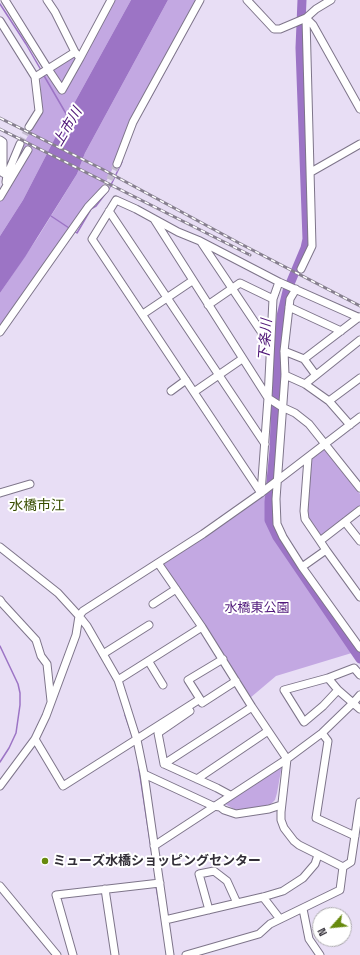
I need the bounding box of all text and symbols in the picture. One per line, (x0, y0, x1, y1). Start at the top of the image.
water label: 上市川 (50, 105, 86, 149)
water label: 下条川 (256, 318, 276, 362)
district label: 水橋市江 (9, 498, 65, 514)
park label: 水橋東公園 (225, 600, 289, 616)
place label: ミューズ水橋ショッピングセンター (53, 853, 261, 869)
marker: ミューズ水橋ショッピングセンター (40, 856, 50, 866)
north arrow (312, 907, 352, 947)
text: N (314, 926, 330, 938)

